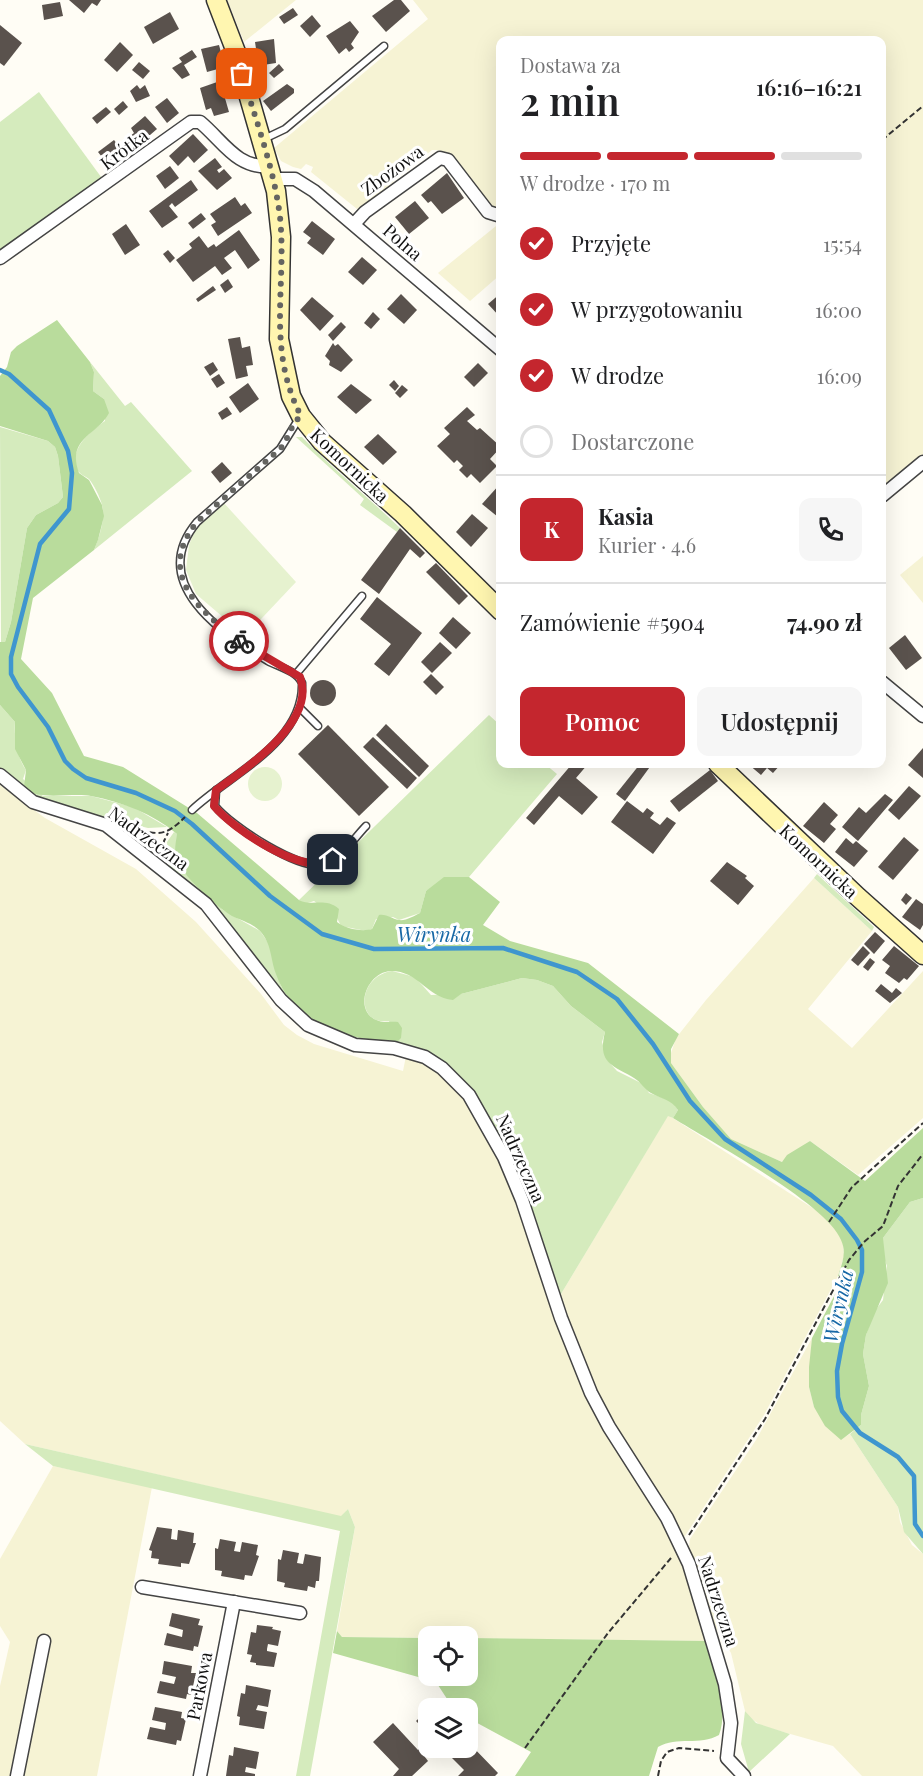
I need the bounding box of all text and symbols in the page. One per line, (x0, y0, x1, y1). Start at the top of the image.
pin (216, 48, 267, 99)
text: Dostawa za (520, 51, 621, 78)
icon: bag (225, 57, 258, 90)
text: 16:16–16:21 (756, 72, 862, 102)
text: 2 min (520, 74, 620, 126)
street label: Krótka (95, 123, 153, 175)
street label: Zbożowa (356, 139, 428, 201)
text: W drodze · 170 m (520, 169, 670, 196)
street label: Polna (378, 218, 428, 266)
icon: check (520, 227, 553, 260)
text: Przyjęte (571, 228, 651, 258)
text: 15:54 (823, 230, 862, 257)
icon: check (520, 293, 553, 326)
text: W przygotowaniu (571, 294, 743, 324)
text: 16:00 (815, 296, 862, 323)
icon: check (520, 359, 553, 392)
text: W drodze (571, 360, 664, 390)
text: 16:09 (817, 362, 862, 389)
street label: Komornicka (306, 422, 394, 508)
text: Dostarczone (571, 426, 694, 456)
button: phone (799, 498, 862, 561)
text: Kasia (598, 501, 654, 531)
text: K (544, 514, 559, 544)
text: Kurier · 4.6 (598, 531, 696, 558)
text: Zamówienie #5904 (520, 607, 705, 637)
text: 74.90 zł (787, 607, 862, 637)
courier (209, 611, 269, 671)
icon: bike (223, 625, 256, 658)
button: Pomoc (520, 687, 685, 756)
button: Udostępnij (697, 687, 862, 756)
street label: Nadrzeczna (104, 801, 194, 875)
street label: Komornicka (775, 818, 863, 904)
pin (307, 834, 358, 885)
icon: home (316, 843, 349, 876)
water label: Wirynka (397, 920, 471, 947)
street label: Nadrzeczna (491, 1110, 551, 1206)
water label: Wirynka (815, 1267, 859, 1345)
street label: Nadrzeczna (693, 1552, 745, 1650)
map controls (418, 1626, 478, 1758)
button: locate (418, 1626, 478, 1686)
street label: Parkowa (181, 1650, 217, 1722)
button: layers (418, 1698, 478, 1758)

